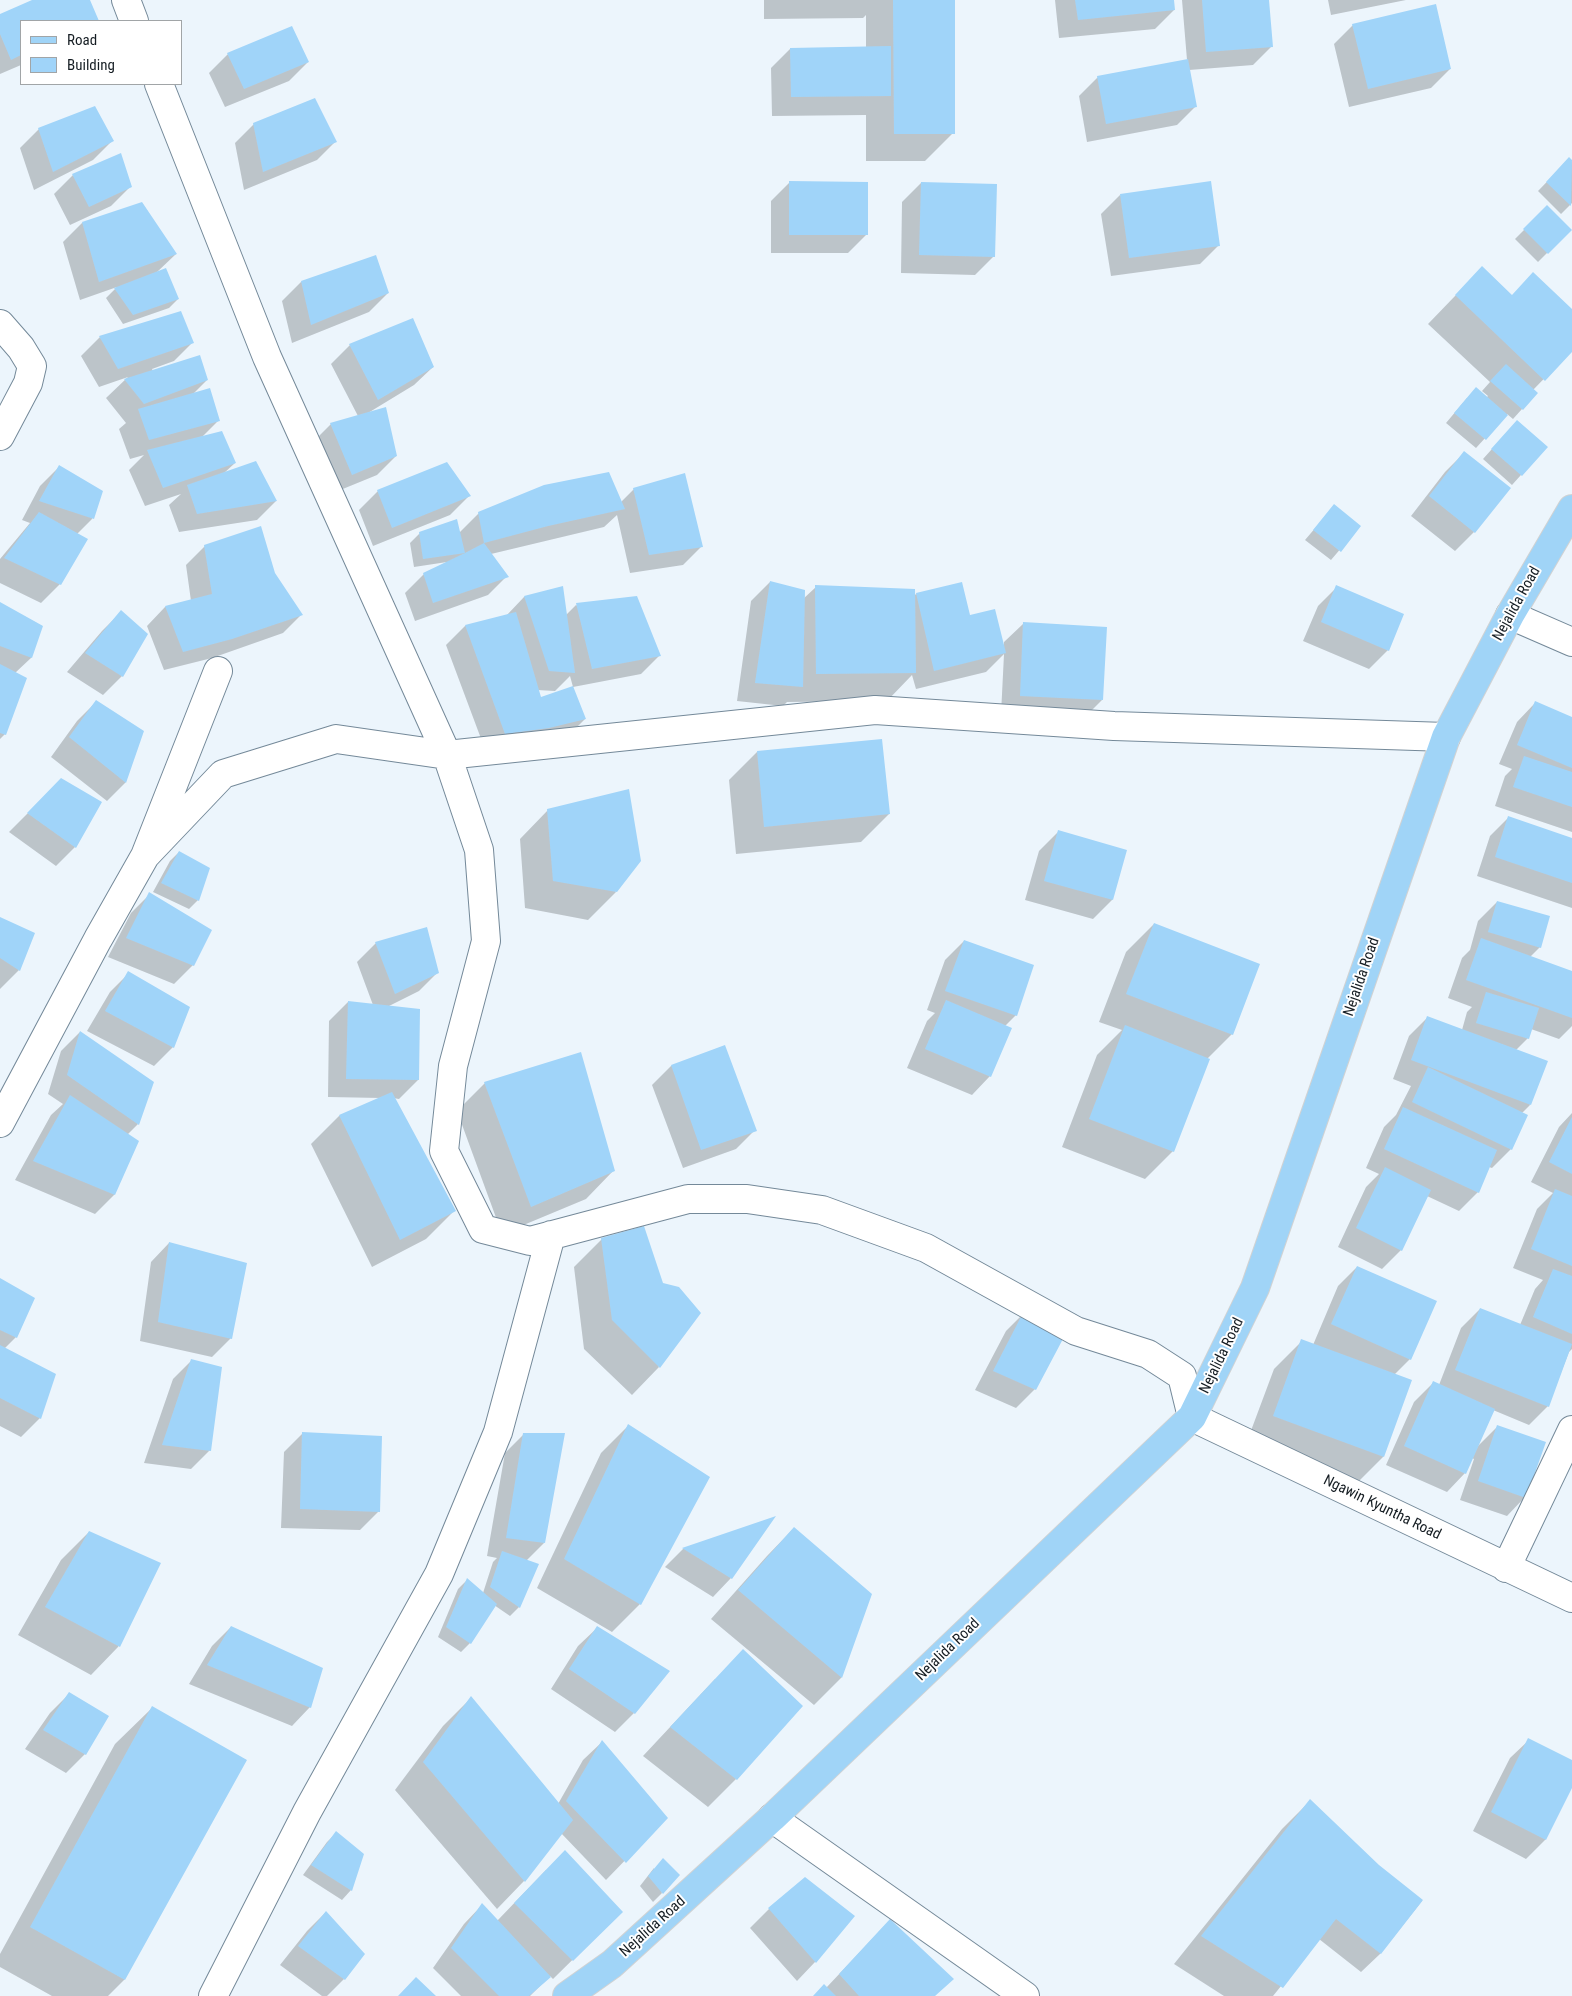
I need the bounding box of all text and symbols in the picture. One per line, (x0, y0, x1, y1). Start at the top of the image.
legend (20, 20, 182, 85)
text: Road (67, 31, 97, 49)
text: Building (67, 56, 115, 74)
street label: Nejalida Road (1489, 564, 1545, 644)
street label: Nejalida Road (1340, 935, 1384, 1019)
street label: Nejalida Road (1196, 1315, 1248, 1397)
street label: Ngawin Kyuntha Road (1320, 1472, 1444, 1544)
street label: Nejalida Road (912, 1615, 984, 1685)
street label: Nejalida Road (617, 1893, 689, 1961)

